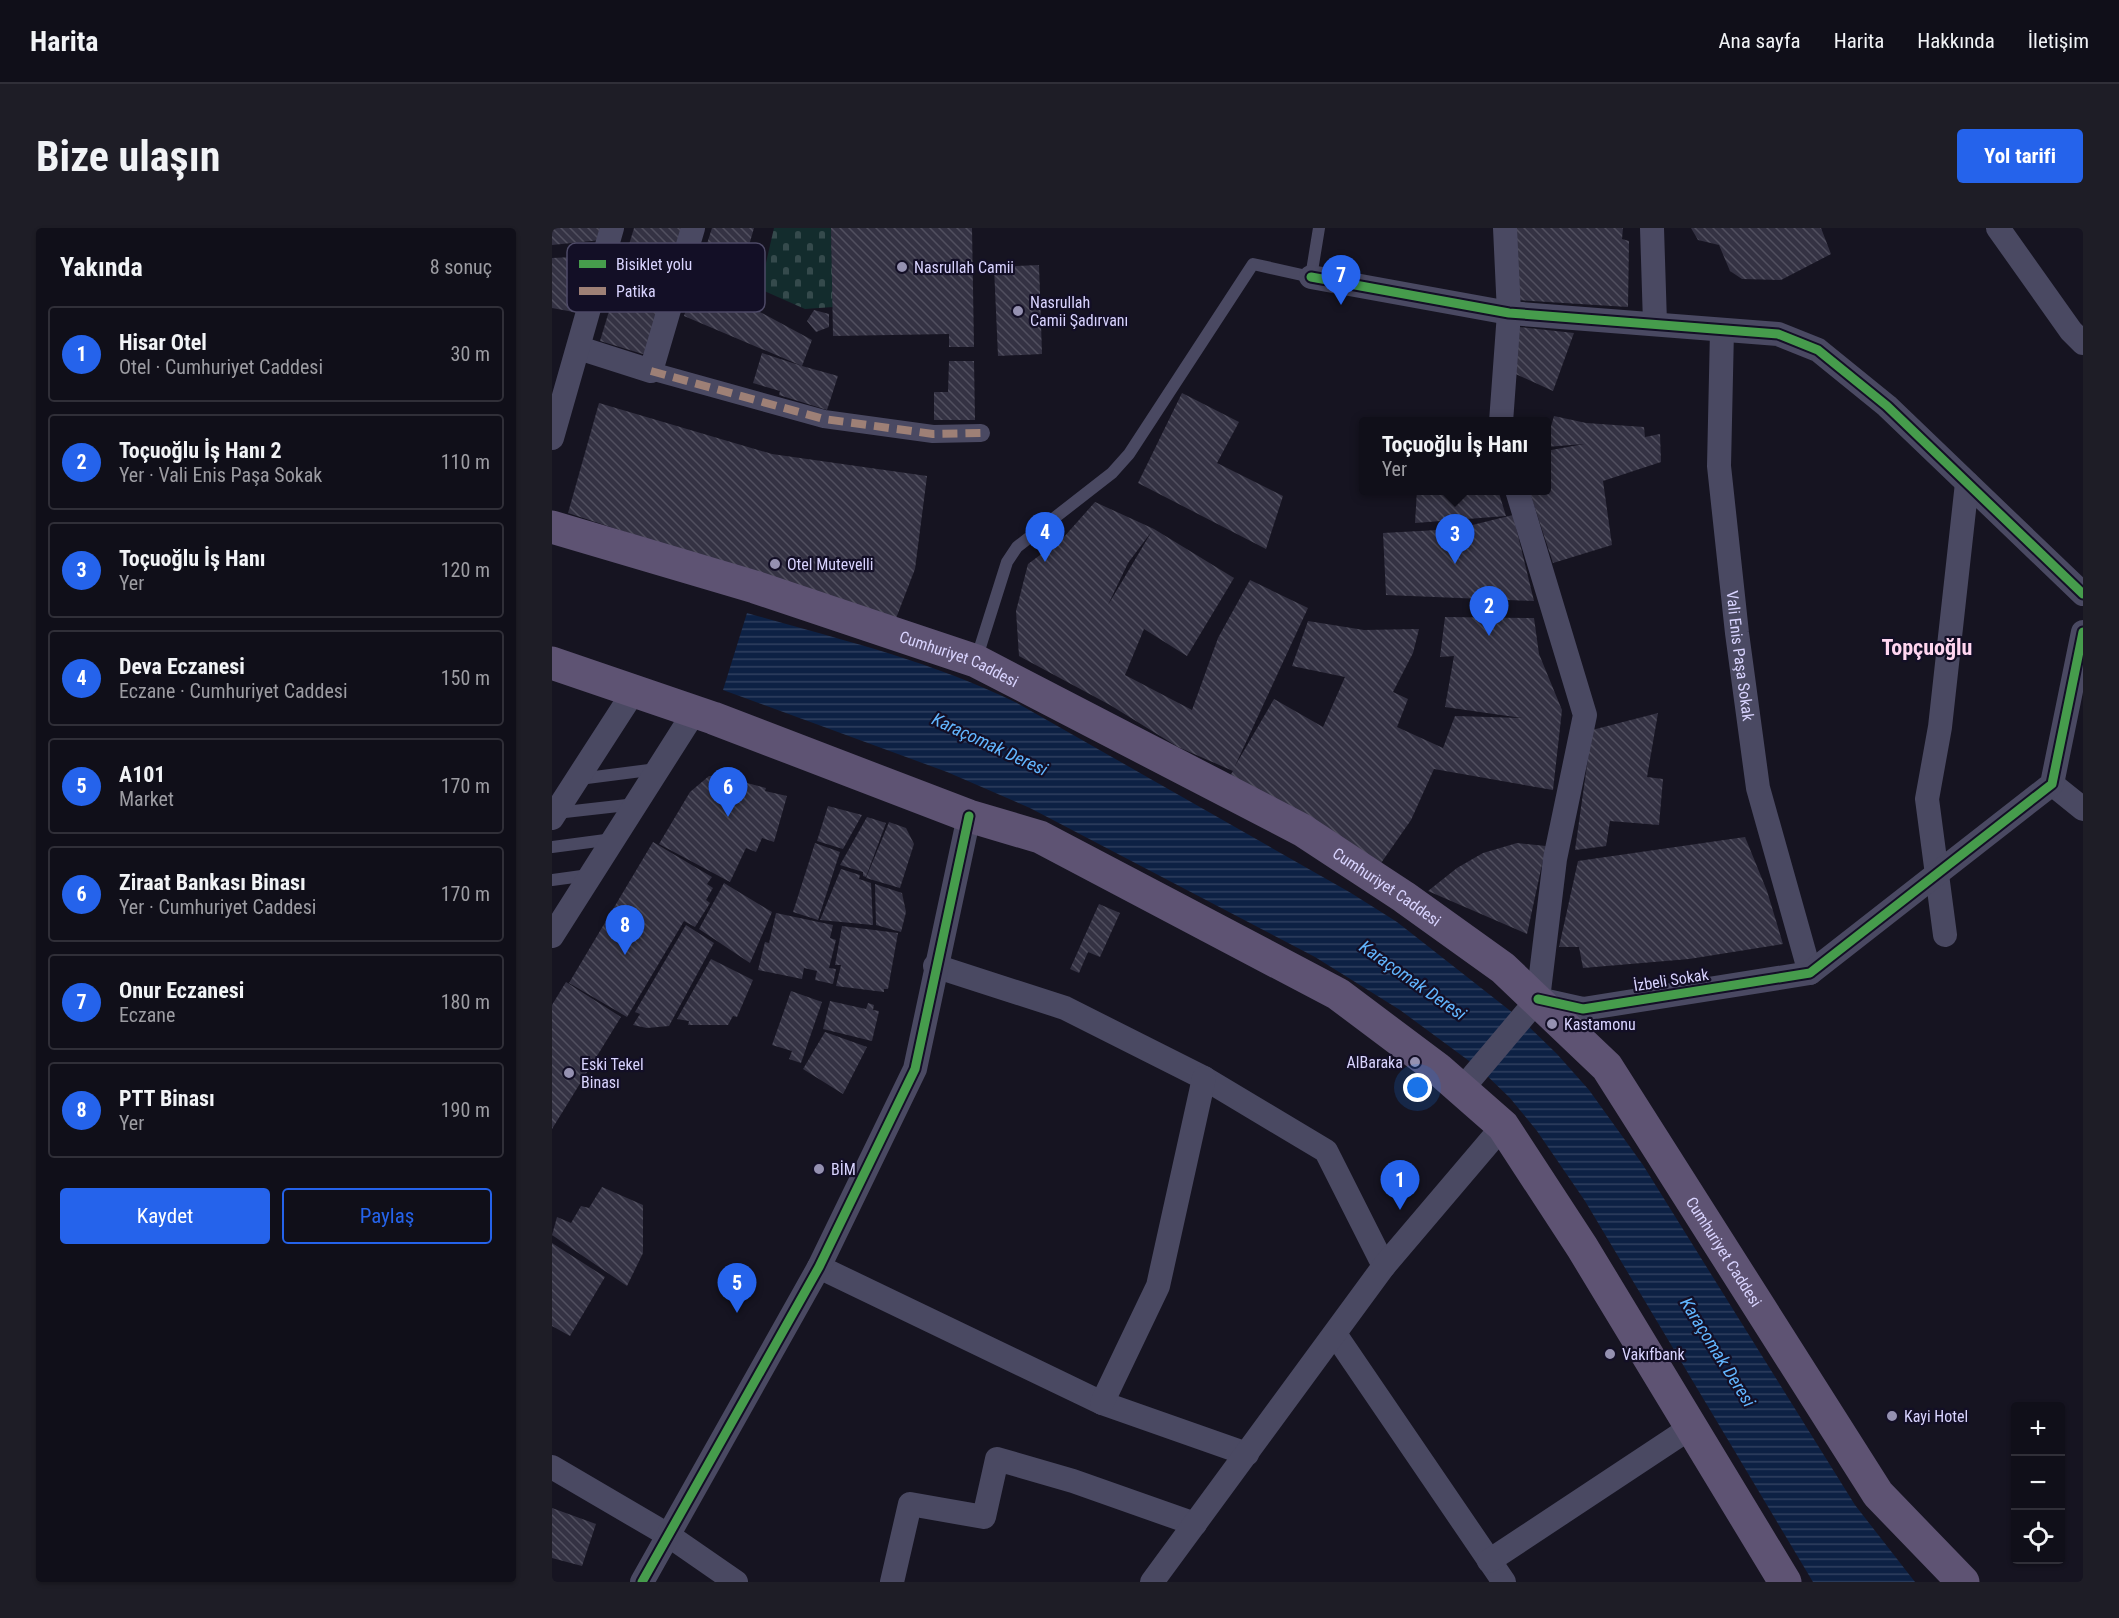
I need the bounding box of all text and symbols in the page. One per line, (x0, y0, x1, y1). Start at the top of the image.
text: Harita (30, 25, 98, 58)
text: Ana sayfa (1718, 29, 1801, 53)
text: Harita (1834, 29, 1884, 53)
text: Hakkında (1917, 29, 1995, 53)
text: İletişim (2028, 29, 2089, 53)
button: Yol tarifi (1957, 129, 2083, 183)
text: Bize ulaşın (36, 132, 220, 181)
legend (567, 243, 765, 312)
text: Yakında (60, 252, 143, 282)
text: 8 sonuç (430, 255, 492, 279)
text: Bisiklet yolu (616, 255, 692, 274)
pin: 7 (1322, 256, 1360, 305)
place label: Nasrullah Camii (914, 258, 1014, 277)
marker: Nasrullah Camii (895, 260, 909, 274)
text: Patika (616, 282, 656, 301)
place label: Nasrullah Camii Şadırvanı (1030, 293, 1128, 330)
marker: Nasrullah Camii Şadırvanı (1011, 304, 1025, 318)
text: Hisar Otel (119, 330, 207, 355)
text: 1 (76, 342, 87, 366)
text: 30 m (451, 342, 490, 366)
text: Otel · Cumhuriyet Caddesi (119, 355, 323, 379)
popup (1359, 417, 1551, 495)
text: Toçuoğlu İş Hanı (1382, 432, 1528, 457)
text: Toçuoğlu İş Hanı 2 (119, 438, 282, 463)
text: 2 (76, 450, 87, 474)
text: 110 m (441, 450, 490, 474)
text: Yer (1382, 457, 1407, 481)
text: Yer · Vali Enis Paşa Sokak (119, 463, 322, 487)
pin: 4 (1026, 512, 1064, 562)
pin: 3 (1436, 514, 1474, 564)
text: Toçuoğlu İş Hanı (119, 546, 266, 571)
place label: Otel Mutevelli (787, 555, 873, 574)
marker: Otel Mutevelli (768, 557, 782, 571)
text: 3 (76, 558, 87, 582)
text: 120 m (441, 558, 490, 582)
text: Yer (119, 571, 144, 595)
pin: 2 (1470, 586, 1508, 636)
street label: Vali Enis Paşa Sokak (1723, 590, 1758, 723)
street label: Cumhuriyet Caddesi (897, 627, 1022, 691)
district label: Topçuoğlu (1882, 635, 1972, 660)
text: Deva Eczanesi (119, 654, 245, 679)
text: 4 (76, 666, 87, 690)
text: 150 m (441, 666, 490, 690)
text: Eczane · Cumhuriyet Caddesi (119, 679, 347, 703)
water label: Karaçomak Deresi (929, 708, 1052, 780)
text: A101 (119, 762, 166, 787)
pin: 6 (708, 768, 747, 817)
text: 5 (76, 774, 87, 798)
text: 170 m (441, 774, 490, 798)
text: Market (119, 787, 174, 811)
street label: Cumhuriyet Caddesi (1329, 843, 1445, 930)
text: Ziraat Bankası Binası (119, 870, 306, 895)
text: 6 (76, 882, 87, 906)
text: 170 m (441, 882, 490, 906)
text: Yer · Cumhuriyet Caddesi (119, 895, 316, 919)
pin: 8 (606, 906, 644, 955)
water label: Karaçomak Deresi (1356, 936, 1471, 1025)
street label: İzbeli Sokak (1632, 965, 1711, 995)
text: Onur Eczanesi (119, 978, 244, 1003)
text: 7 (76, 990, 87, 1014)
text: 180 m (441, 990, 490, 1014)
text: Eczane (119, 1003, 175, 1027)
place label: Kastamonu (1564, 1015, 1636, 1034)
marker: Kastamonu (1545, 1017, 1559, 1031)
place label: AlBaraka (1347, 1053, 1403, 1072)
place label: Eski Tekel Binası (581, 1055, 644, 1092)
marker: AlBaraka (1408, 1055, 1422, 1069)
marker: Eski Tekel Binası (562, 1066, 576, 1080)
your location (1403, 1073, 1432, 1102)
text: PTT Binası (119, 1086, 215, 1111)
text: 8 (76, 1098, 87, 1122)
text: 190 m (441, 1098, 490, 1122)
text: Yer (119, 1111, 144, 1135)
place label: BİM (831, 1160, 856, 1179)
pin: 1 (1380, 1160, 1420, 1210)
marker: BİM (812, 1162, 826, 1176)
button: Kaydet (60, 1188, 270, 1244)
button: Paylaş (282, 1188, 492, 1244)
street label: Cumhuriyet Caddesi (1682, 1193, 1766, 1310)
pin: 5 (718, 1264, 756, 1313)
water label: Karaçomak Deresi (1676, 1293, 1761, 1411)
place label: Vakıfbank (1622, 1345, 1686, 1364)
marker: Vakıfbank (1603, 1347, 1617, 1361)
map controls (2011, 1402, 2065, 1564)
button: + (2011, 1402, 2065, 1456)
place label: Kayi Hotel (1904, 1407, 1968, 1426)
marker: Kayi Hotel (1885, 1409, 1899, 1423)
button: − (2011, 1456, 2065, 1510)
button: locate (2011, 1510, 2065, 1564)

